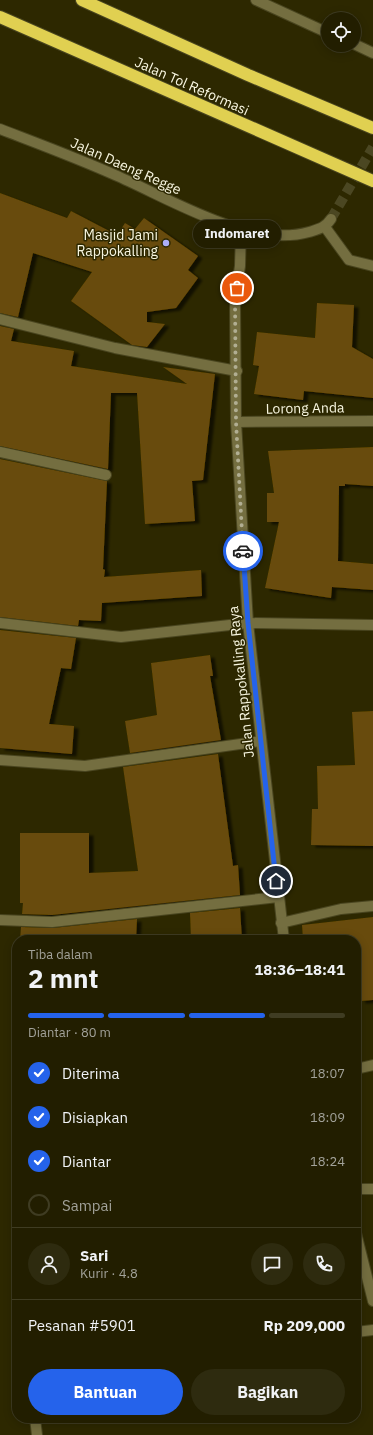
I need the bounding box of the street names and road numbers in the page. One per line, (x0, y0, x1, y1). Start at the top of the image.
street label: Jalan Tol Reformasi (132, 53, 252, 119)
street label: Jalan Daeng Regge (68, 134, 184, 199)
street label: Lorong Anda (265, 398, 345, 418)
street label: Jalan Rappokalling Raya (224, 605, 258, 759)

